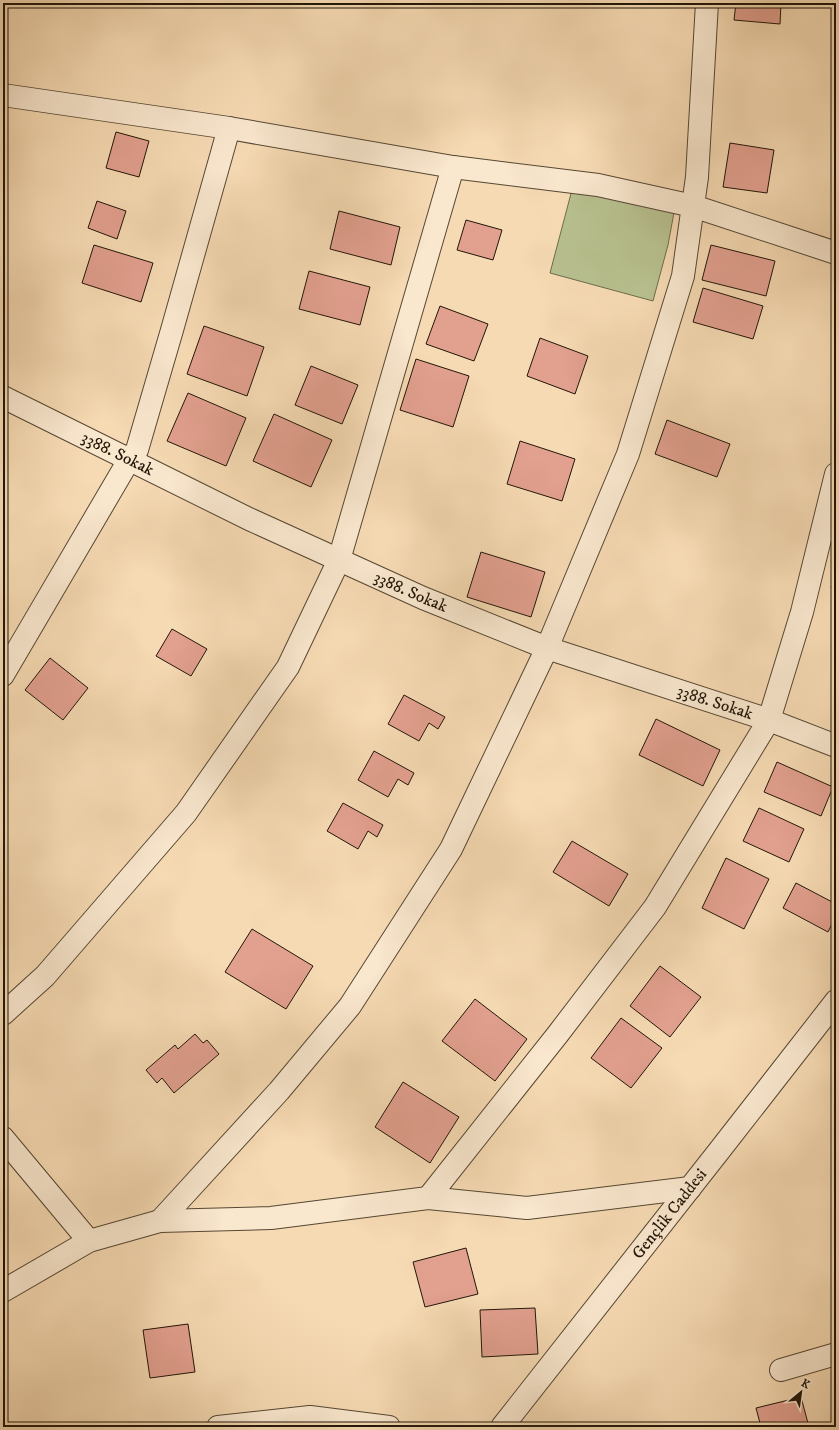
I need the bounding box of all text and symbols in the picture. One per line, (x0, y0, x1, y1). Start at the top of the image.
street label: 3388. Sokak (78, 427, 158, 481)
street label: 3388. Sokak (370, 566, 451, 618)
street label: 3388. Sokak (674, 680, 756, 725)
street label: Gençlik Caddesi (627, 1164, 712, 1264)
north arrow (781, 1372, 821, 1412)
text: K (799, 1376, 812, 1392)

